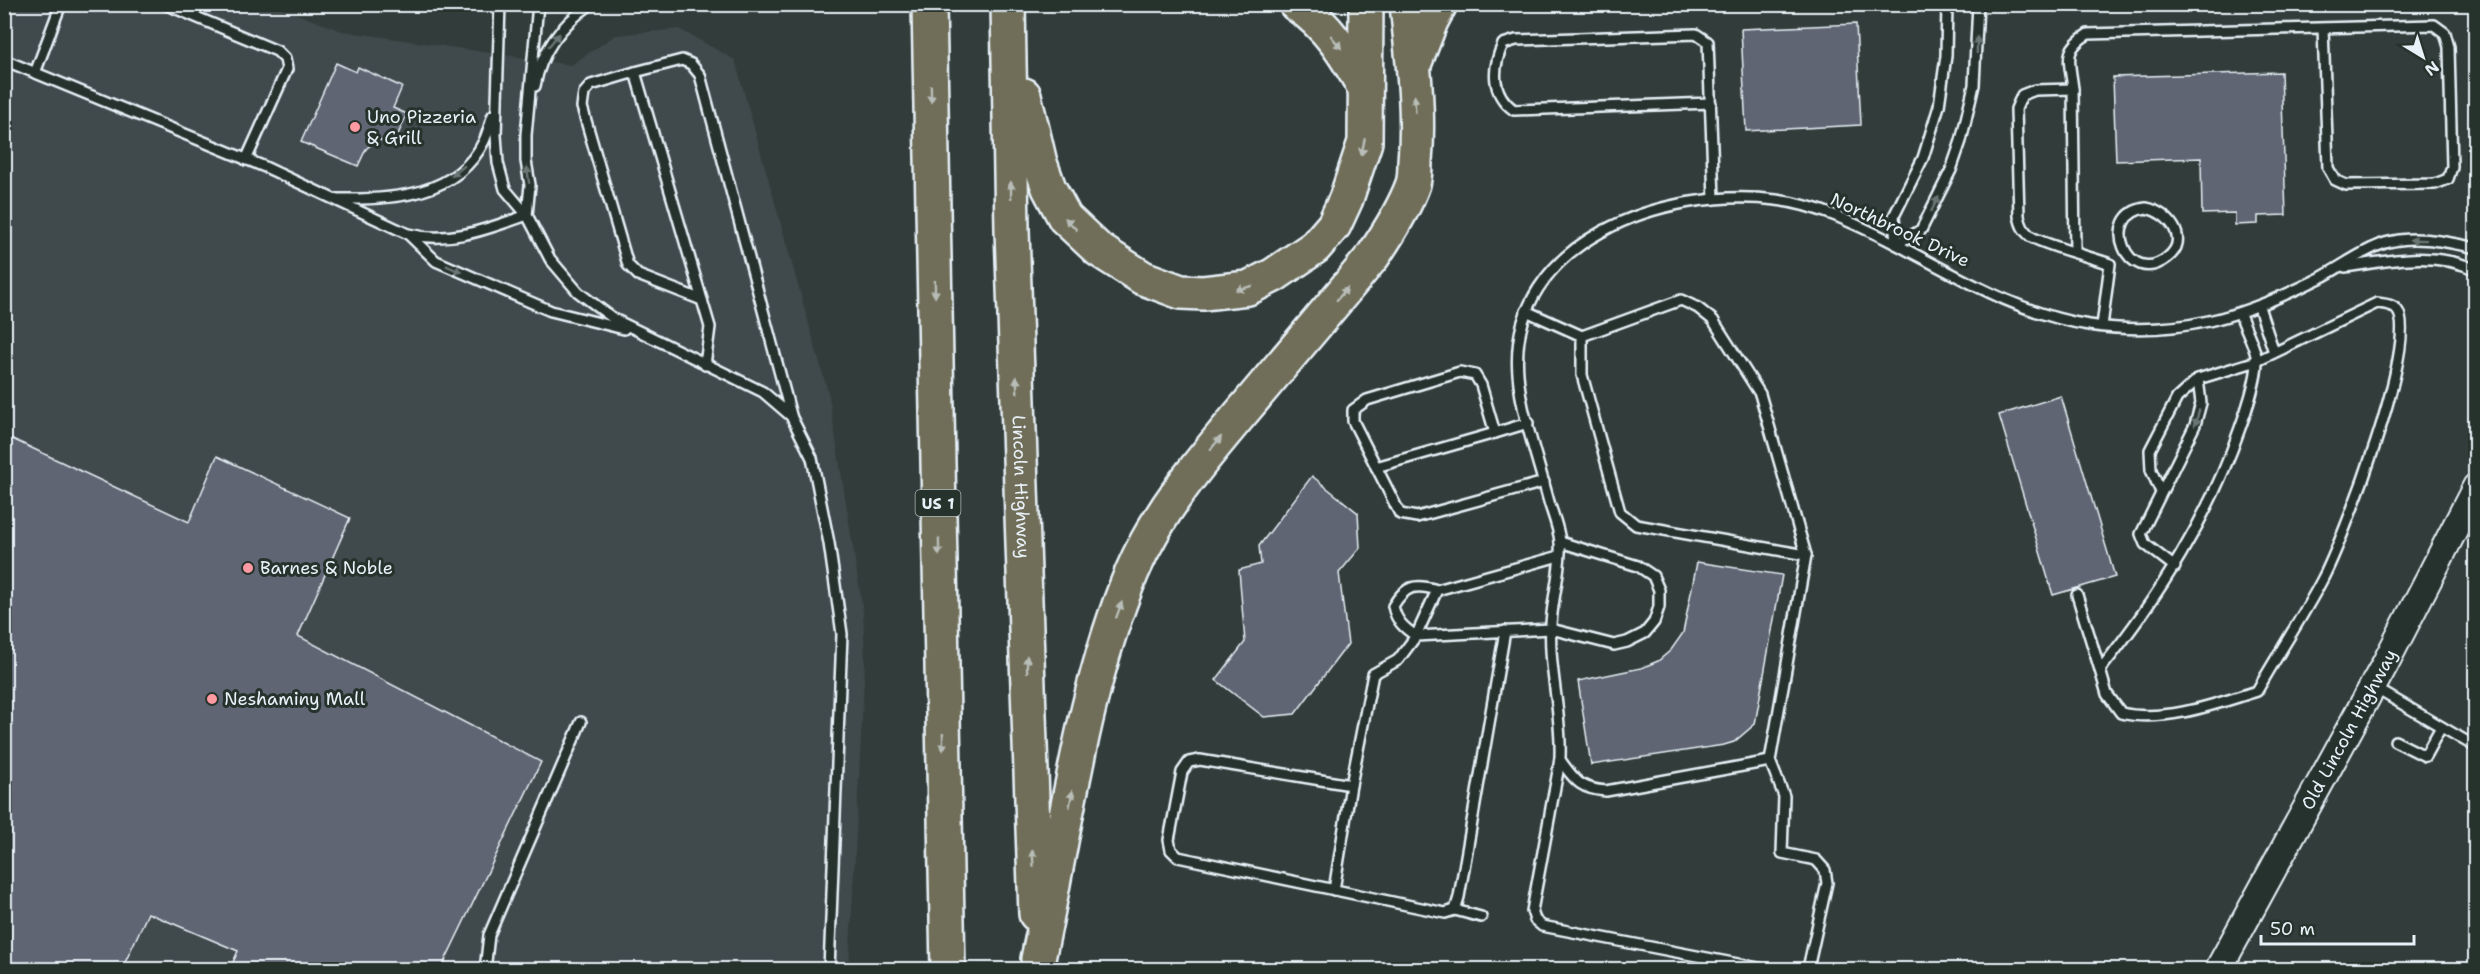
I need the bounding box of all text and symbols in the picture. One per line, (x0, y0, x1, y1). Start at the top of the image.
north arrow (2393, 27, 2453, 87)
one-way arrow (548, 32, 561, 48)
one-way arrow (1329, 34, 1342, 49)
one-way arrow (1972, 35, 1982, 54)
text: N (2420, 56, 2443, 81)
one-way arrow (926, 85, 936, 104)
one-way arrow (1411, 94, 1420, 113)
place label: Uno Pizzeria & Grill (367, 105, 476, 150)
marker: Uno Pizzeria & Grill (348, 120, 362, 134)
one-way arrow (1358, 137, 1367, 156)
one-way arrow (451, 165, 466, 177)
one-way arrow (524, 166, 533, 185)
one-way arrow (1006, 180, 1016, 199)
street label: Northbrook Drive (1826, 187, 1974, 273)
one-way arrow (1930, 195, 1940, 212)
one-way arrow (1065, 218, 1079, 232)
one-way arrow (2408, 235, 2427, 245)
one-way arrow (446, 264, 464, 274)
one-way arrow (930, 280, 939, 299)
one-way arrow (1235, 283, 1254, 293)
one-way arrow (1335, 286, 1349, 301)
one-way arrow (1013, 375, 1022, 394)
one-way arrow (2191, 408, 2201, 427)
street label: Lincoln Highway (1007, 415, 1036, 559)
one-way arrow (1209, 436, 1222, 451)
road number: US 1 (916, 490, 960, 516)
one-way arrow (934, 538, 944, 557)
place label: Barnes & Noble (260, 556, 393, 580)
marker: Barnes & Noble (241, 561, 255, 575)
one-way arrow (1115, 601, 1124, 619)
street label: Old Lincoln Highway (2296, 645, 2403, 814)
one-way arrow (1022, 654, 1032, 673)
place label: Neshaminy Mall (224, 687, 366, 711)
marker: Neshaminy Mall (205, 692, 219, 706)
one-way arrow (938, 733, 948, 752)
one-way arrow (1067, 789, 1076, 808)
one-way arrow (1028, 849, 1038, 868)
scale bar (2261, 908, 2414, 946)
text: 50 m (2270, 917, 2315, 941)

